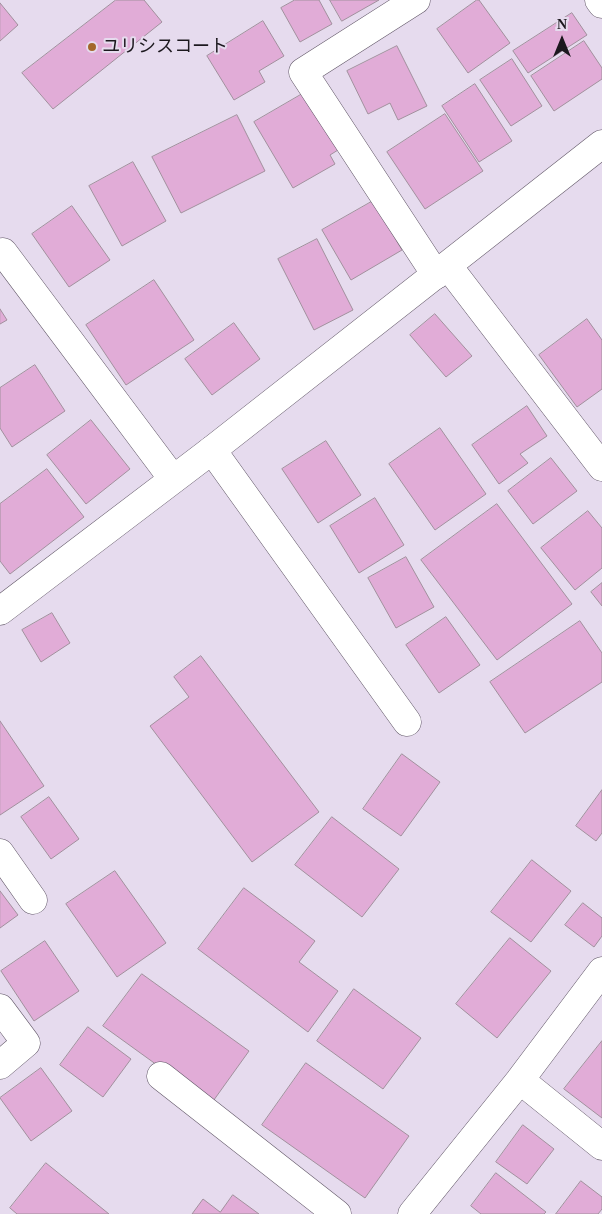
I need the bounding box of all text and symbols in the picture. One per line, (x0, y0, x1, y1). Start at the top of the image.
north arrow (537, 15, 587, 65)
text: N (557, 17, 567, 32)
place label: ユリシスコート (102, 36, 228, 58)
marker: ユリシスコート (86, 41, 98, 53)

